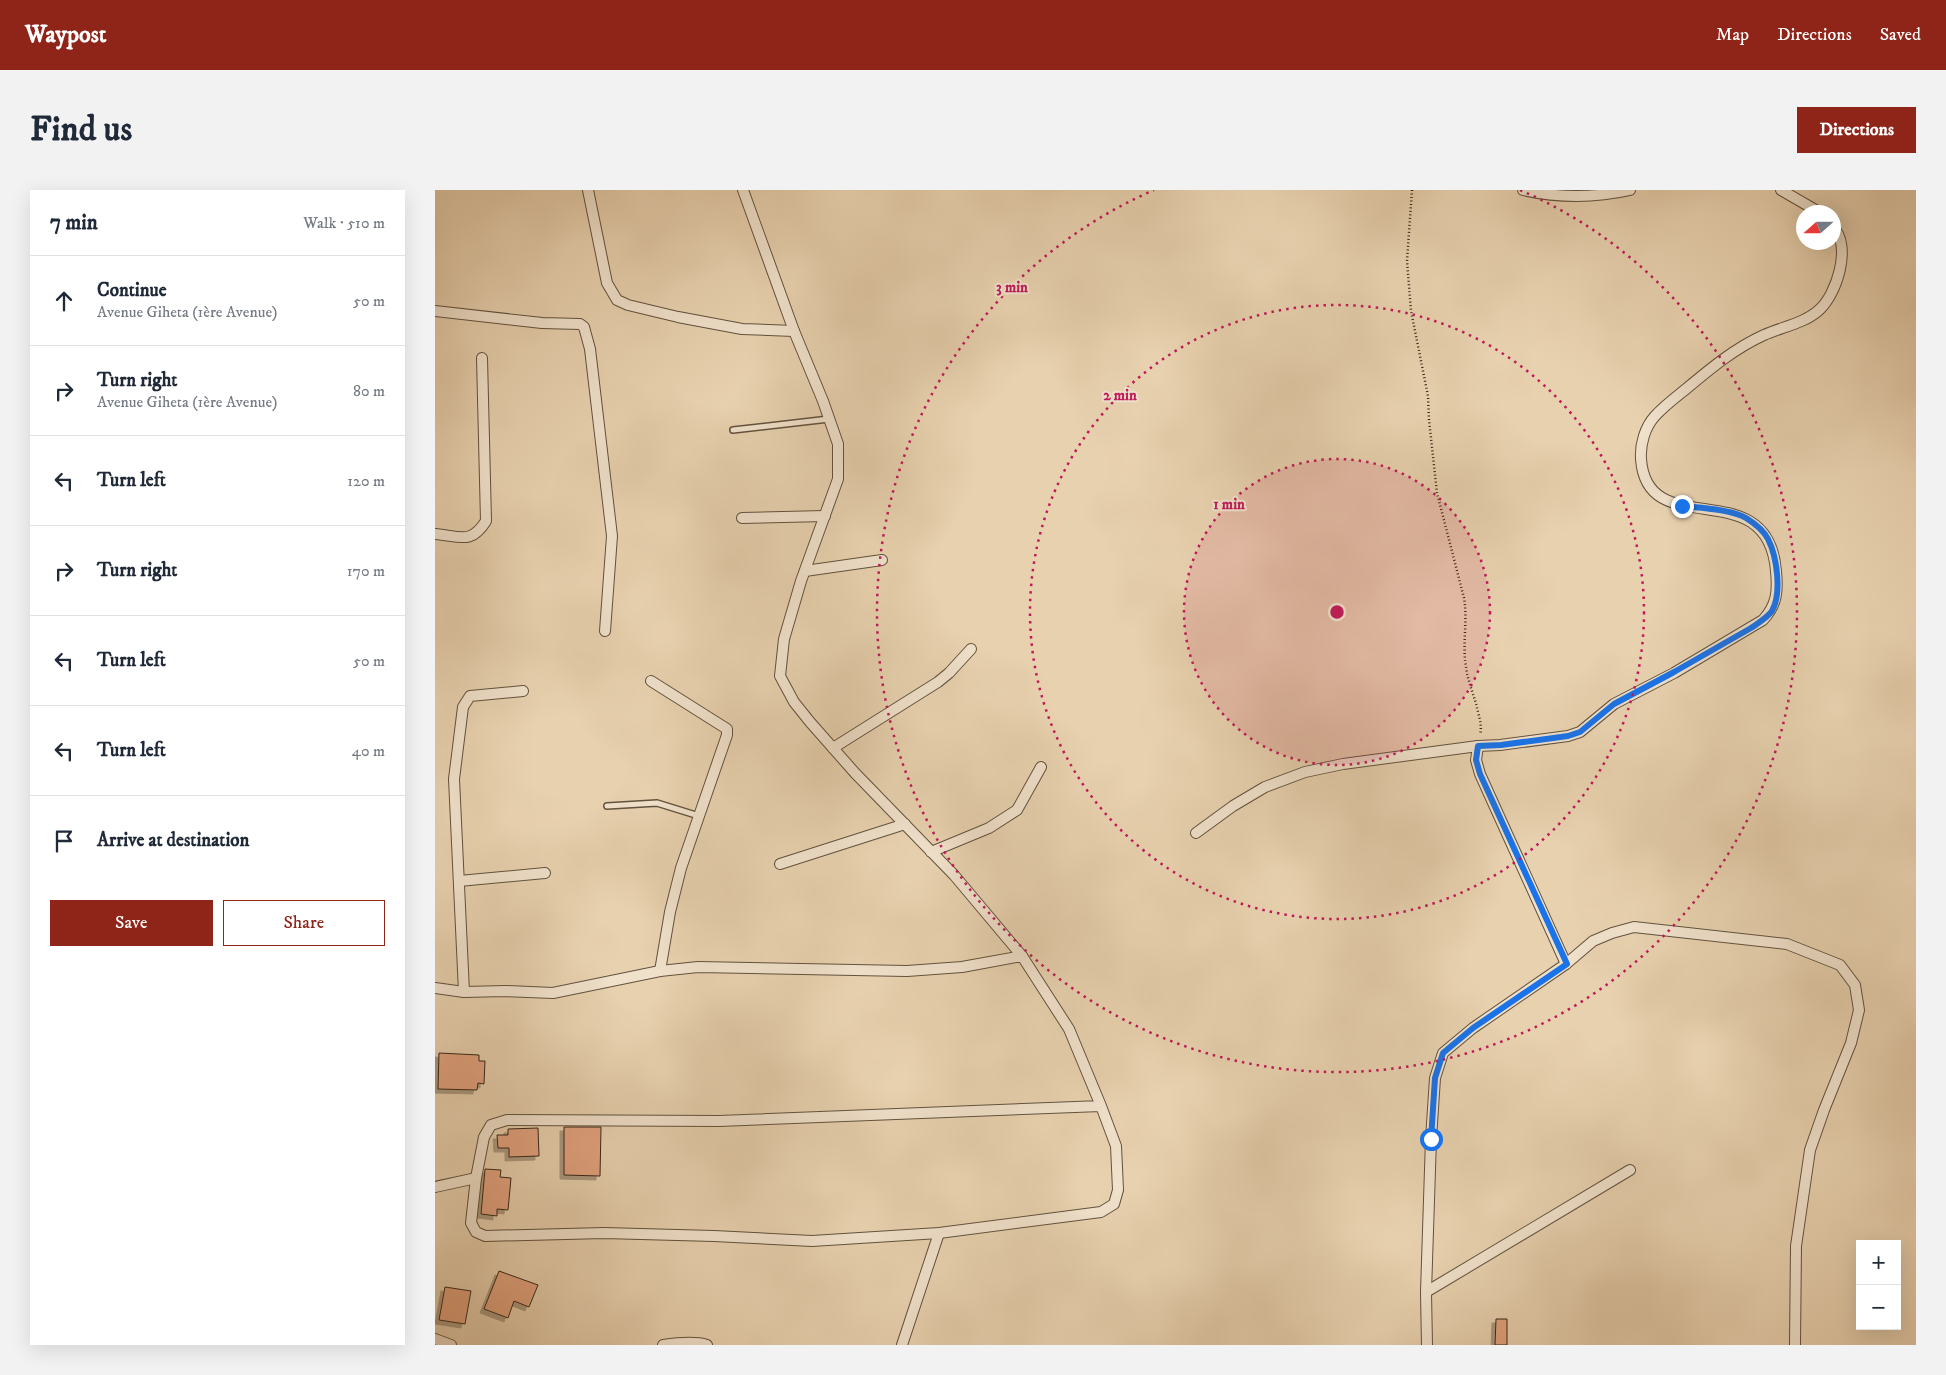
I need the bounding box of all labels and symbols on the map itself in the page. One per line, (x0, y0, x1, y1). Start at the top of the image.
north arrow (1796, 205, 1841, 250)
text: 3 min (996, 278, 1028, 297)
text: 2 min (1103, 386, 1137, 405)
text: 1 min (1213, 495, 1245, 514)
route end (1671, 495, 1694, 518)
centre of rings (1328, 603, 1346, 621)
route start (1420, 1128, 1443, 1151)

